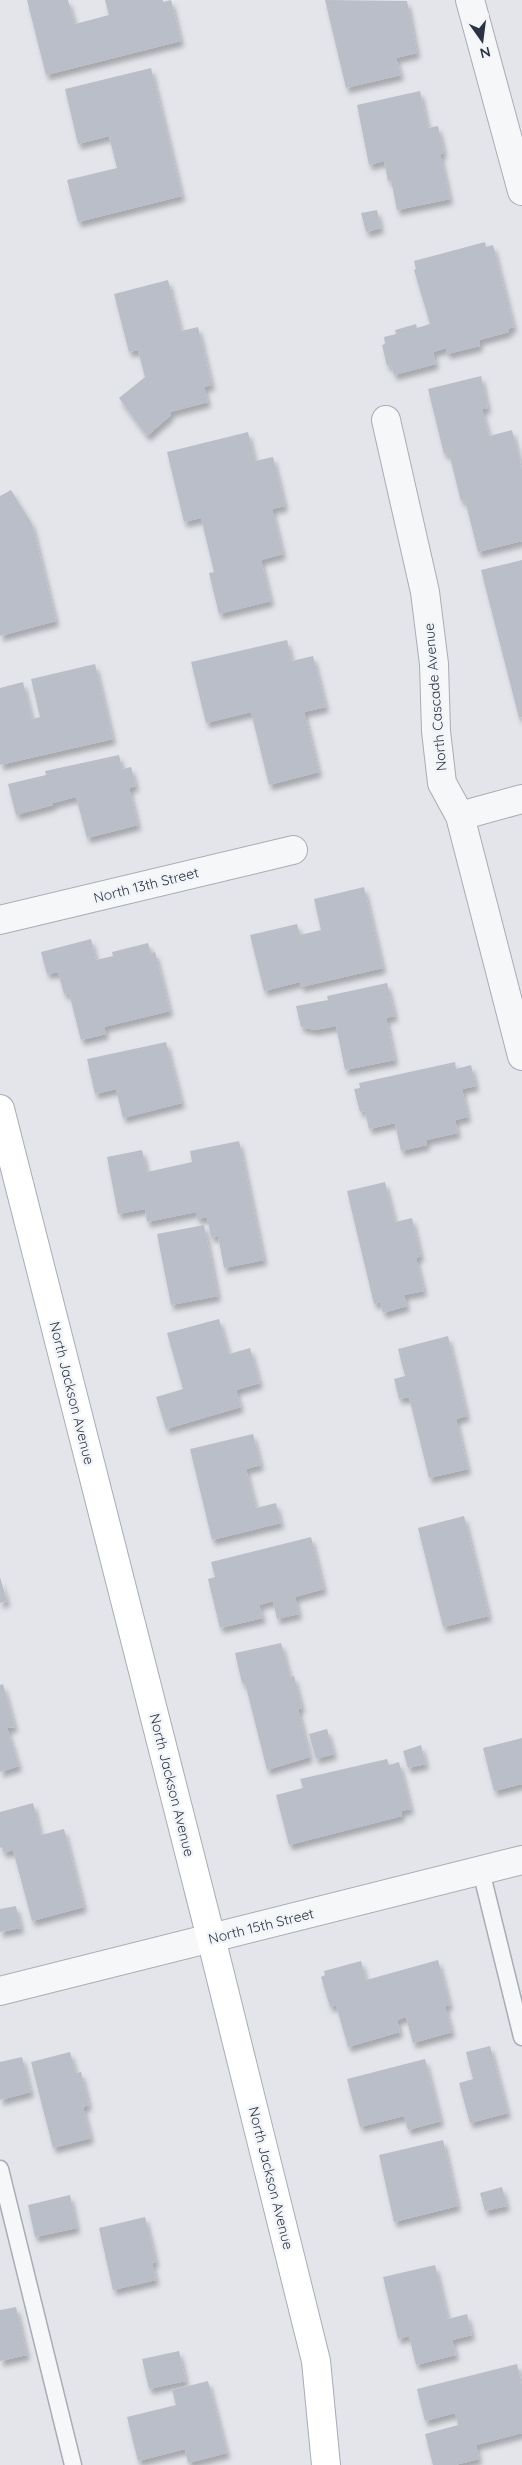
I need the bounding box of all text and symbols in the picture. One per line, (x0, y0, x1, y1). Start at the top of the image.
north arrow (457, 15, 507, 65)
text: N (478, 43, 492, 63)
street label: North Cascade Avenue (420, 622, 450, 772)
street label: North 13th Street (91, 863, 201, 907)
street label: North Jackson Avenue (46, 1320, 98, 1466)
street label: North Jackson Avenue (146, 1712, 198, 1858)
street label: North 15th Street (206, 1904, 316, 1948)
street label: North Jackson Avenue (245, 2105, 297, 2251)

